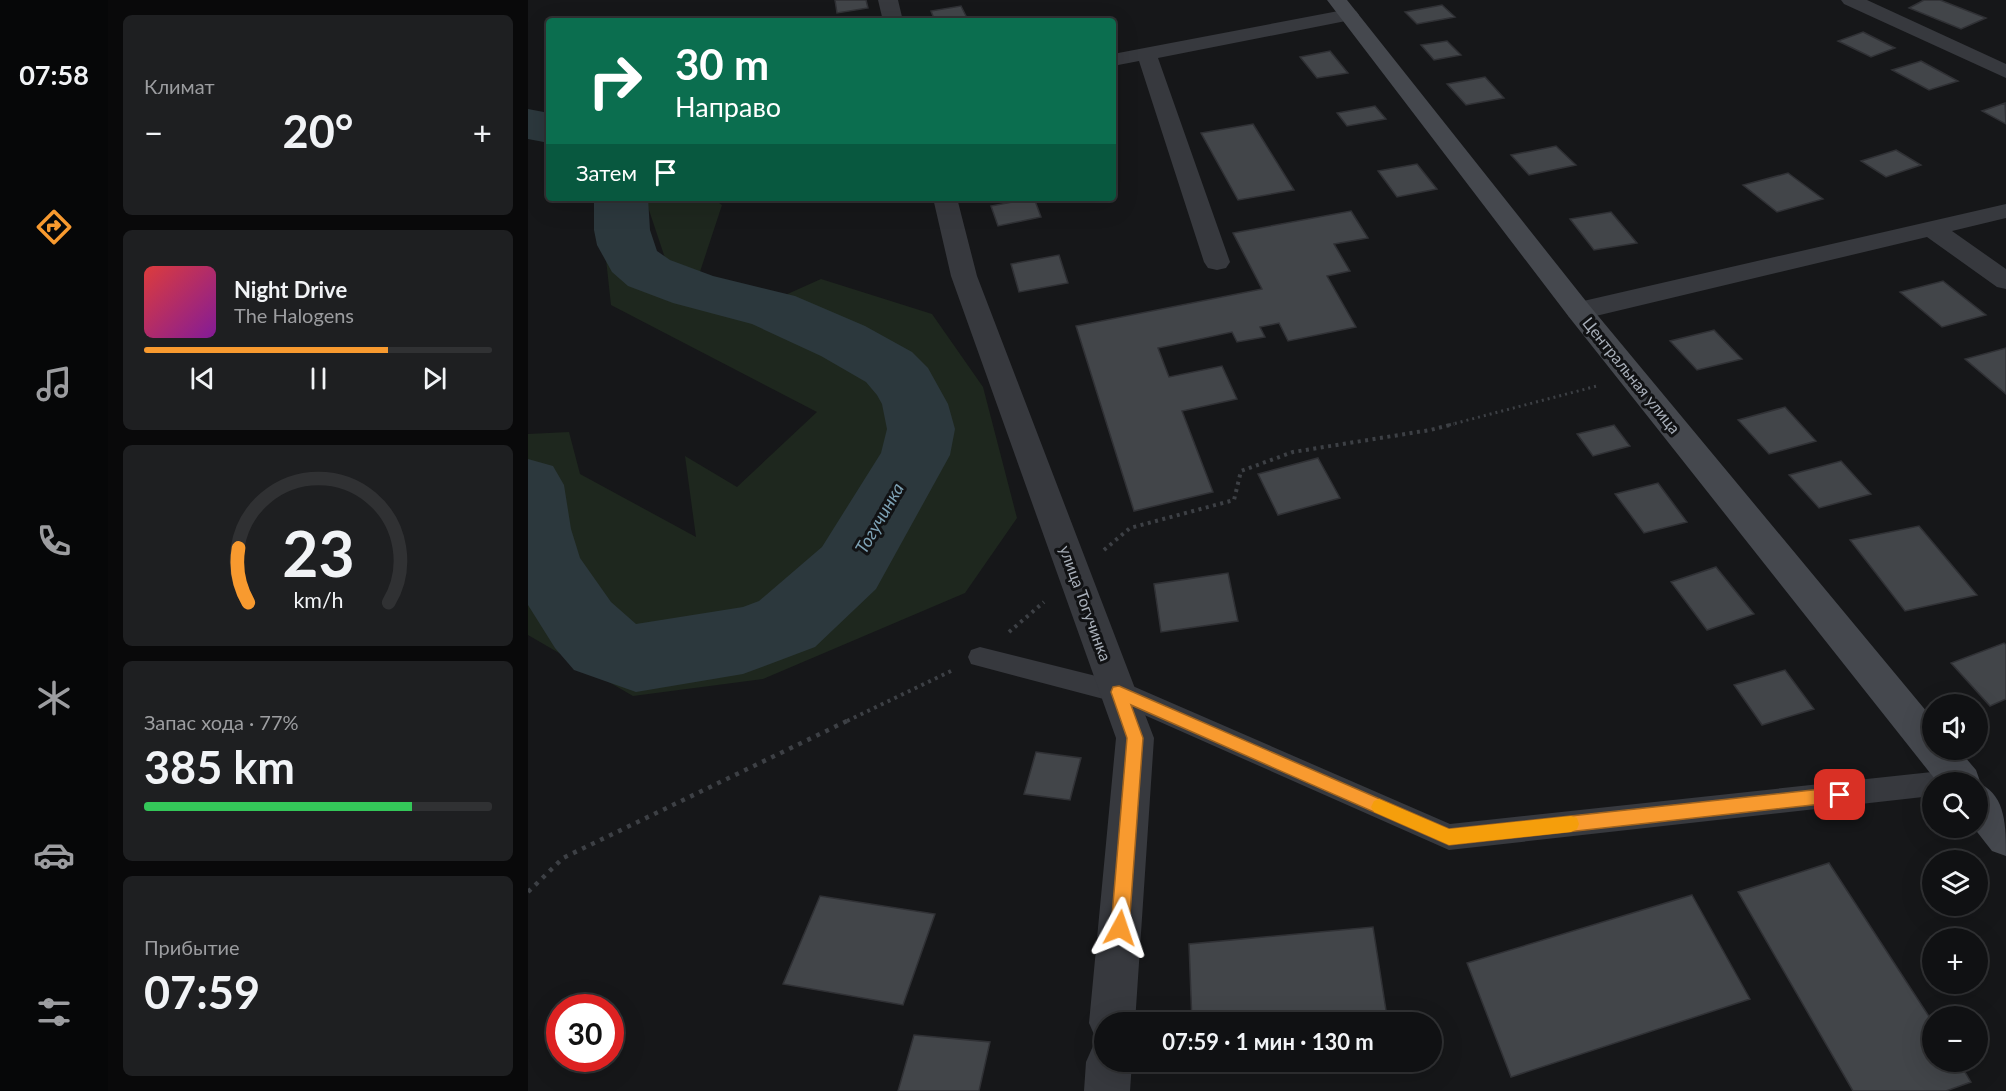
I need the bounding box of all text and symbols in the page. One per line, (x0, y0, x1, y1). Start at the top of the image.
text: 30 m (675, 39, 769, 89)
icon: right (576, 42, 654, 120)
text: 07:58 (19, 58, 89, 91)
text: Климат (144, 74, 215, 98)
text: Направо (675, 90, 781, 123)
text: 20° (283, 104, 353, 158)
text: − (144, 112, 163, 152)
text: + (473, 112, 492, 152)
icon: arrive (649, 156, 682, 189)
text: Затем (576, 159, 637, 186)
icon: directions (33, 206, 75, 248)
text: Night Drive (234, 276, 347, 303)
text: The Halogens (234, 303, 354, 327)
street label: Центральная улица (1579, 313, 1685, 437)
icon: previous (186, 362, 219, 395)
icon: pause (302, 362, 335, 395)
icon: next (418, 362, 451, 395)
icon: music (33, 363, 75, 405)
water label: Тогучинка (850, 479, 908, 557)
text: 23 (282, 515, 354, 590)
icon: phone (33, 520, 75, 562)
street label: улица Тогучинка (1056, 542, 1116, 664)
text: km/h (293, 587, 343, 613)
icon: climate (33, 677, 75, 719)
map controls (1922, 694, 1988, 1072)
button: sound (1922, 694, 1988, 760)
text: Запас хода · 77% (144, 710, 299, 734)
text: 385 km (144, 740, 295, 794)
pin (1814, 769, 1865, 820)
button: search (1922, 772, 1988, 838)
icon: arrive (1823, 778, 1856, 811)
icon: car (33, 834, 75, 876)
button: layers (1922, 850, 1988, 916)
position arrow (1088, 896, 1152, 960)
button: + (1922, 928, 1988, 994)
text: Прибытие (144, 935, 240, 959)
text: 07:59 (144, 965, 260, 1019)
icon: filters (33, 991, 75, 1033)
speed limit sign: 30 (546, 994, 624, 1072)
button: − (1922, 1006, 1988, 1072)
text: 07:59 · 1 мин · 130 m (1162, 1028, 1374, 1055)

